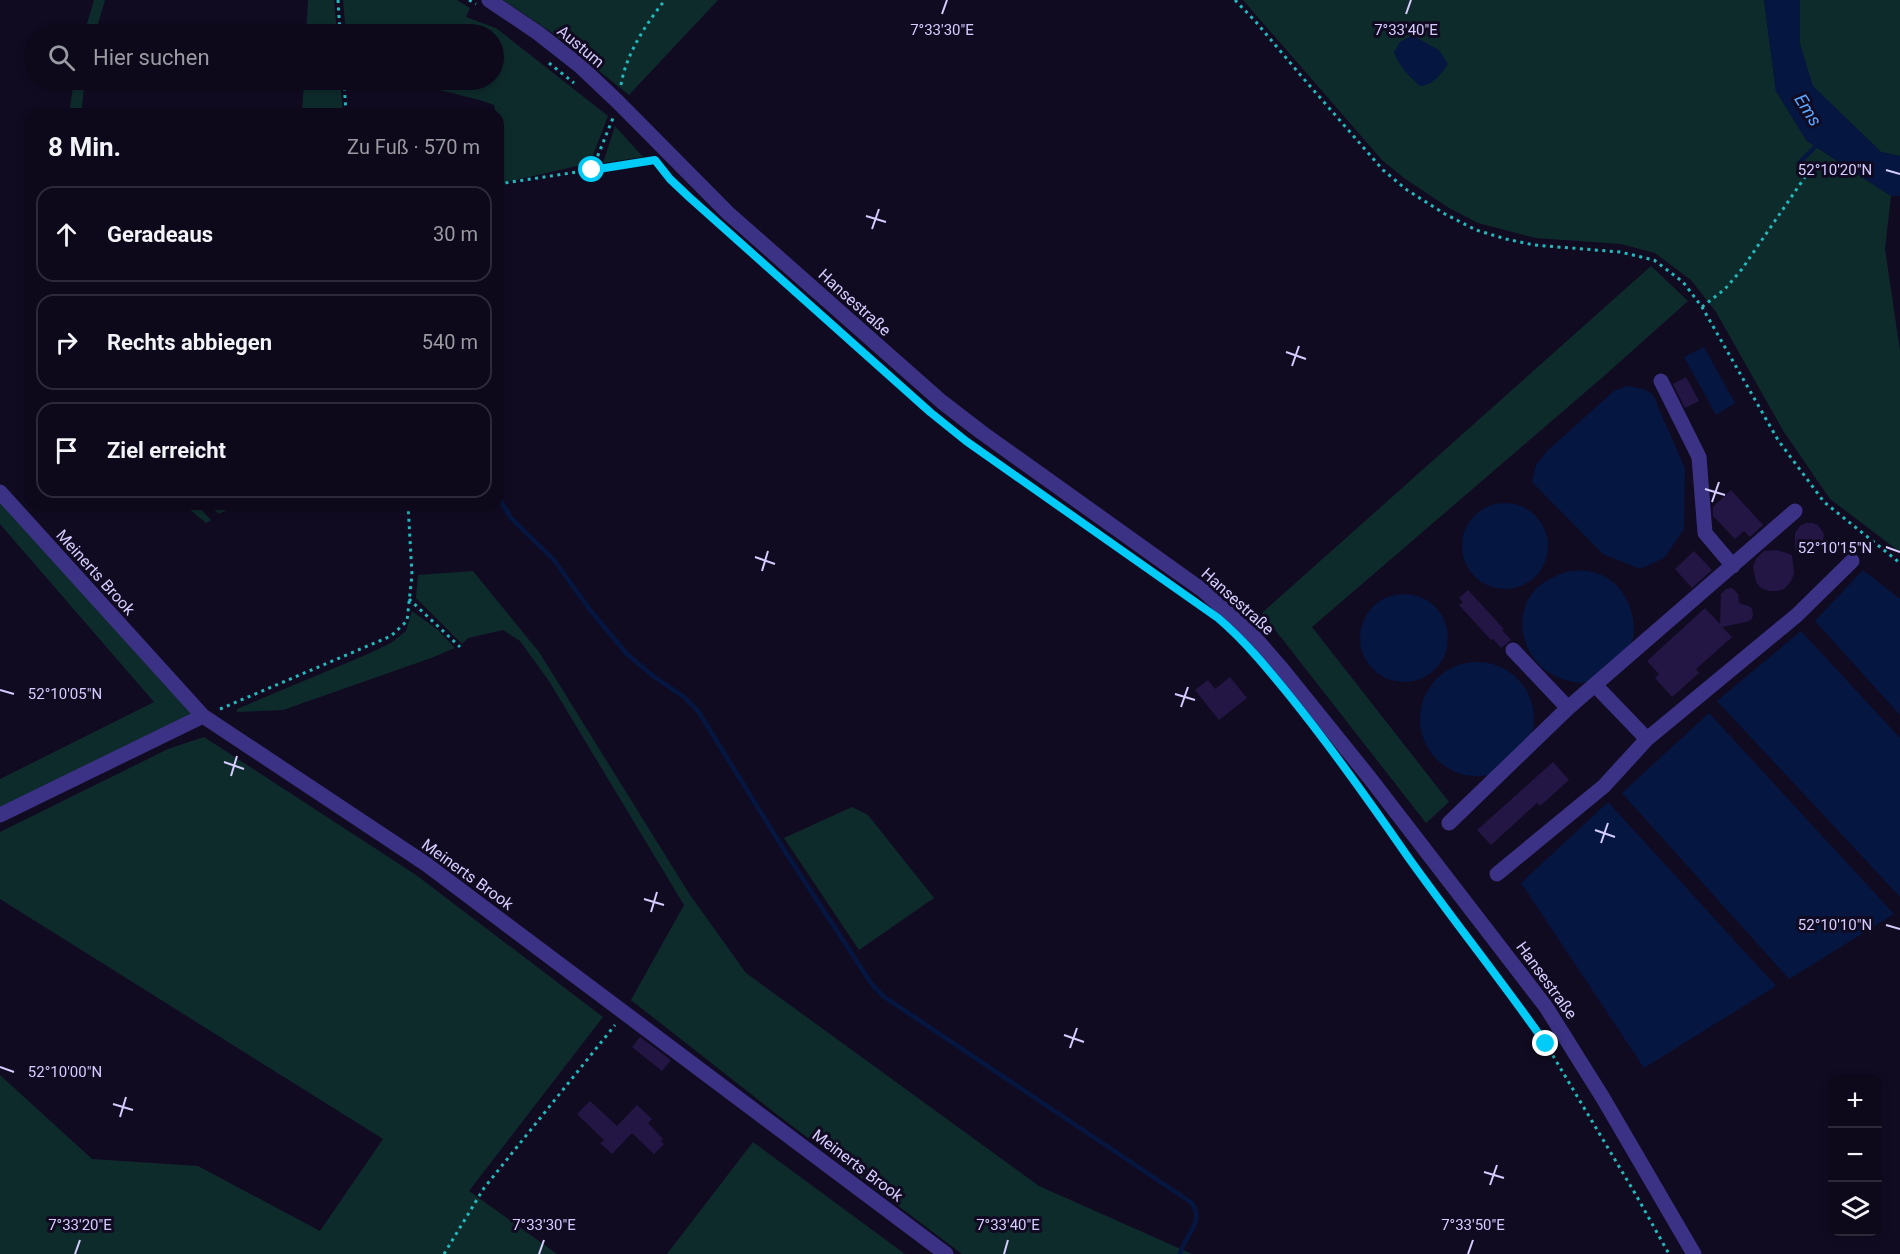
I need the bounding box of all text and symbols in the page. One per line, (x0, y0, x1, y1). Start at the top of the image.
street label: Austum (553, 21, 608, 72)
text: 7°33'30"E (910, 21, 974, 39)
text: 7°33'40"E (1374, 21, 1438, 39)
search box (24, 24, 504, 90)
icon: search (45, 41, 78, 74)
text: Hier suchen (93, 45, 210, 70)
water label: Ems (1790, 90, 1826, 130)
text: 8 Min. (48, 132, 121, 162)
text: Zu Fuß · 570 m (347, 135, 480, 159)
route start (578, 156, 604, 182)
text: 52°10'20"N (1798, 161, 1872, 179)
icon: ahead (50, 218, 83, 251)
text: Geradeaus (107, 222, 213, 247)
text: 30 m (433, 222, 478, 246)
street label: Hansestraße (814, 265, 895, 340)
icon: right (50, 326, 83, 359)
text: Rechts abbiegen (107, 330, 272, 355)
text: 540 m (422, 330, 478, 354)
icon: arrive (50, 434, 83, 467)
text: Ziel erreicht (107, 438, 226, 463)
street label: Meinerts Brook (52, 526, 140, 620)
text: 52°10'15"N (1798, 539, 1872, 557)
street label: Hansestraße (1197, 564, 1278, 639)
text: 52°10'05"N (28, 685, 102, 703)
street label: Meinerts Brook (418, 835, 518, 915)
text: 52°10'10"N (1798, 916, 1872, 934)
street label: Hansestraße (1512, 938, 1581, 1023)
route end (1532, 1030, 1558, 1056)
text: 52°10'00"N (28, 1063, 102, 1081)
map controls (1828, 1074, 1882, 1236)
button: + (1828, 1074, 1882, 1128)
street label: Meinerts Brook (809, 1125, 907, 1206)
button: − (1828, 1128, 1882, 1182)
button: layers (1828, 1182, 1882, 1236)
text: 7°33'20"E (48, 1216, 112, 1234)
text: 7°33'30"E (512, 1216, 576, 1234)
text: 7°33'40"E (976, 1216, 1040, 1234)
text: 7°33'50"E (1441, 1216, 1505, 1234)

